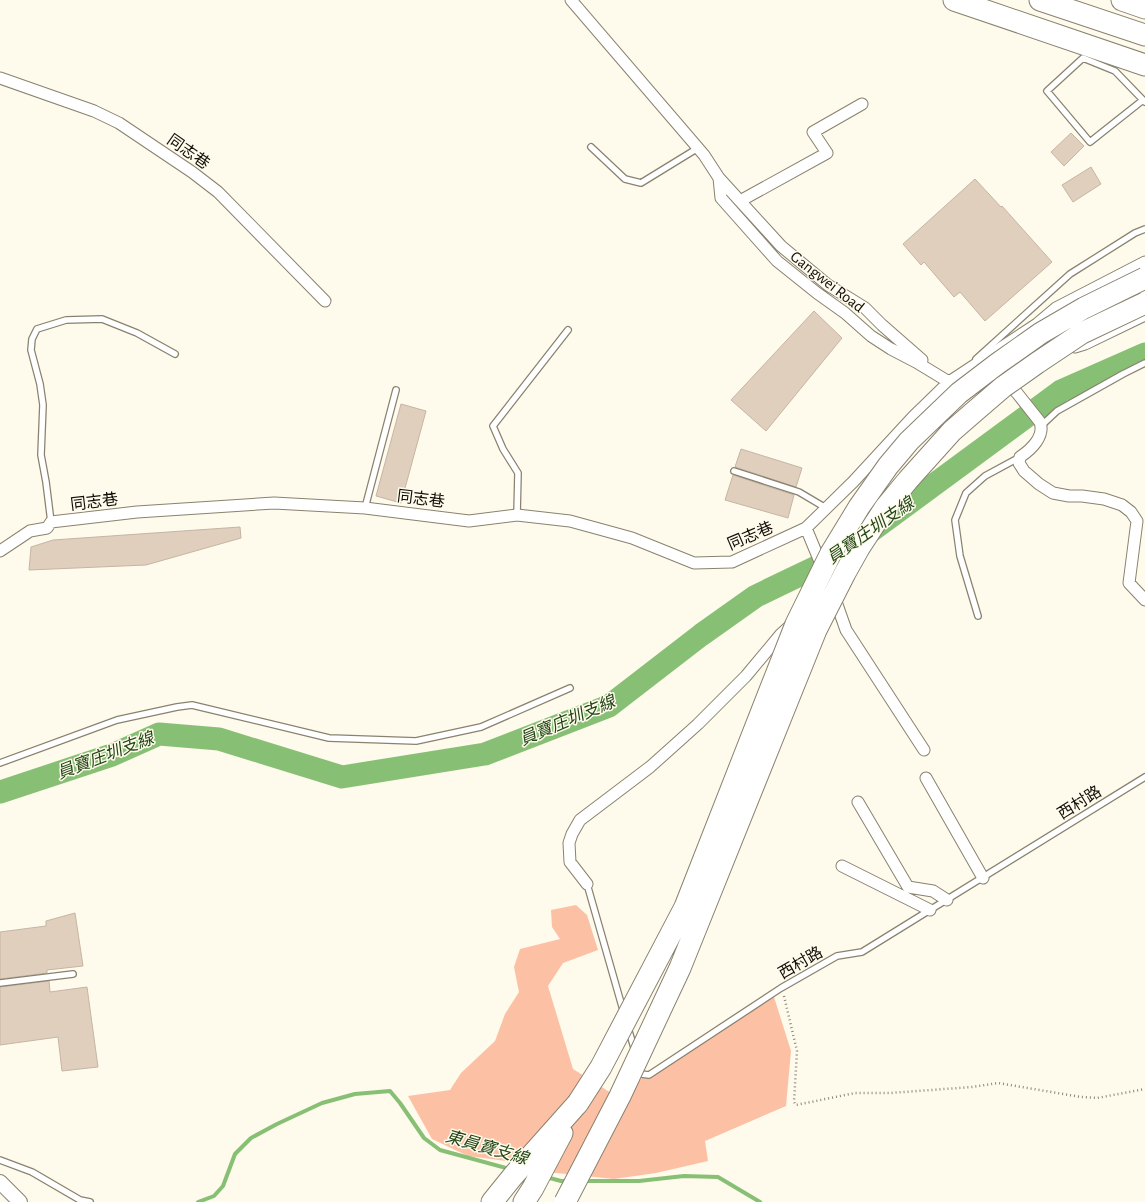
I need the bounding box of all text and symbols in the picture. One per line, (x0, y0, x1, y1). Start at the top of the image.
street label: 同志巷 (164, 131, 213, 172)
street label: Gangwei Road (787, 248, 867, 315)
street label: 同志巷 (396, 488, 446, 510)
street label: 同志巷 (69, 491, 119, 513)
water label: 員寶庄圳支線 (823, 492, 919, 567)
street label: 同志巷 (725, 519, 776, 553)
water label: 員寶庄圳支線 (517, 691, 619, 748)
water label: 員寶庄圳支線 (54, 728, 158, 782)
street label: 西村路 (1054, 782, 1104, 822)
street label: 西村路 (775, 943, 825, 982)
water label: 東員寶支線 (444, 1127, 532, 1168)

